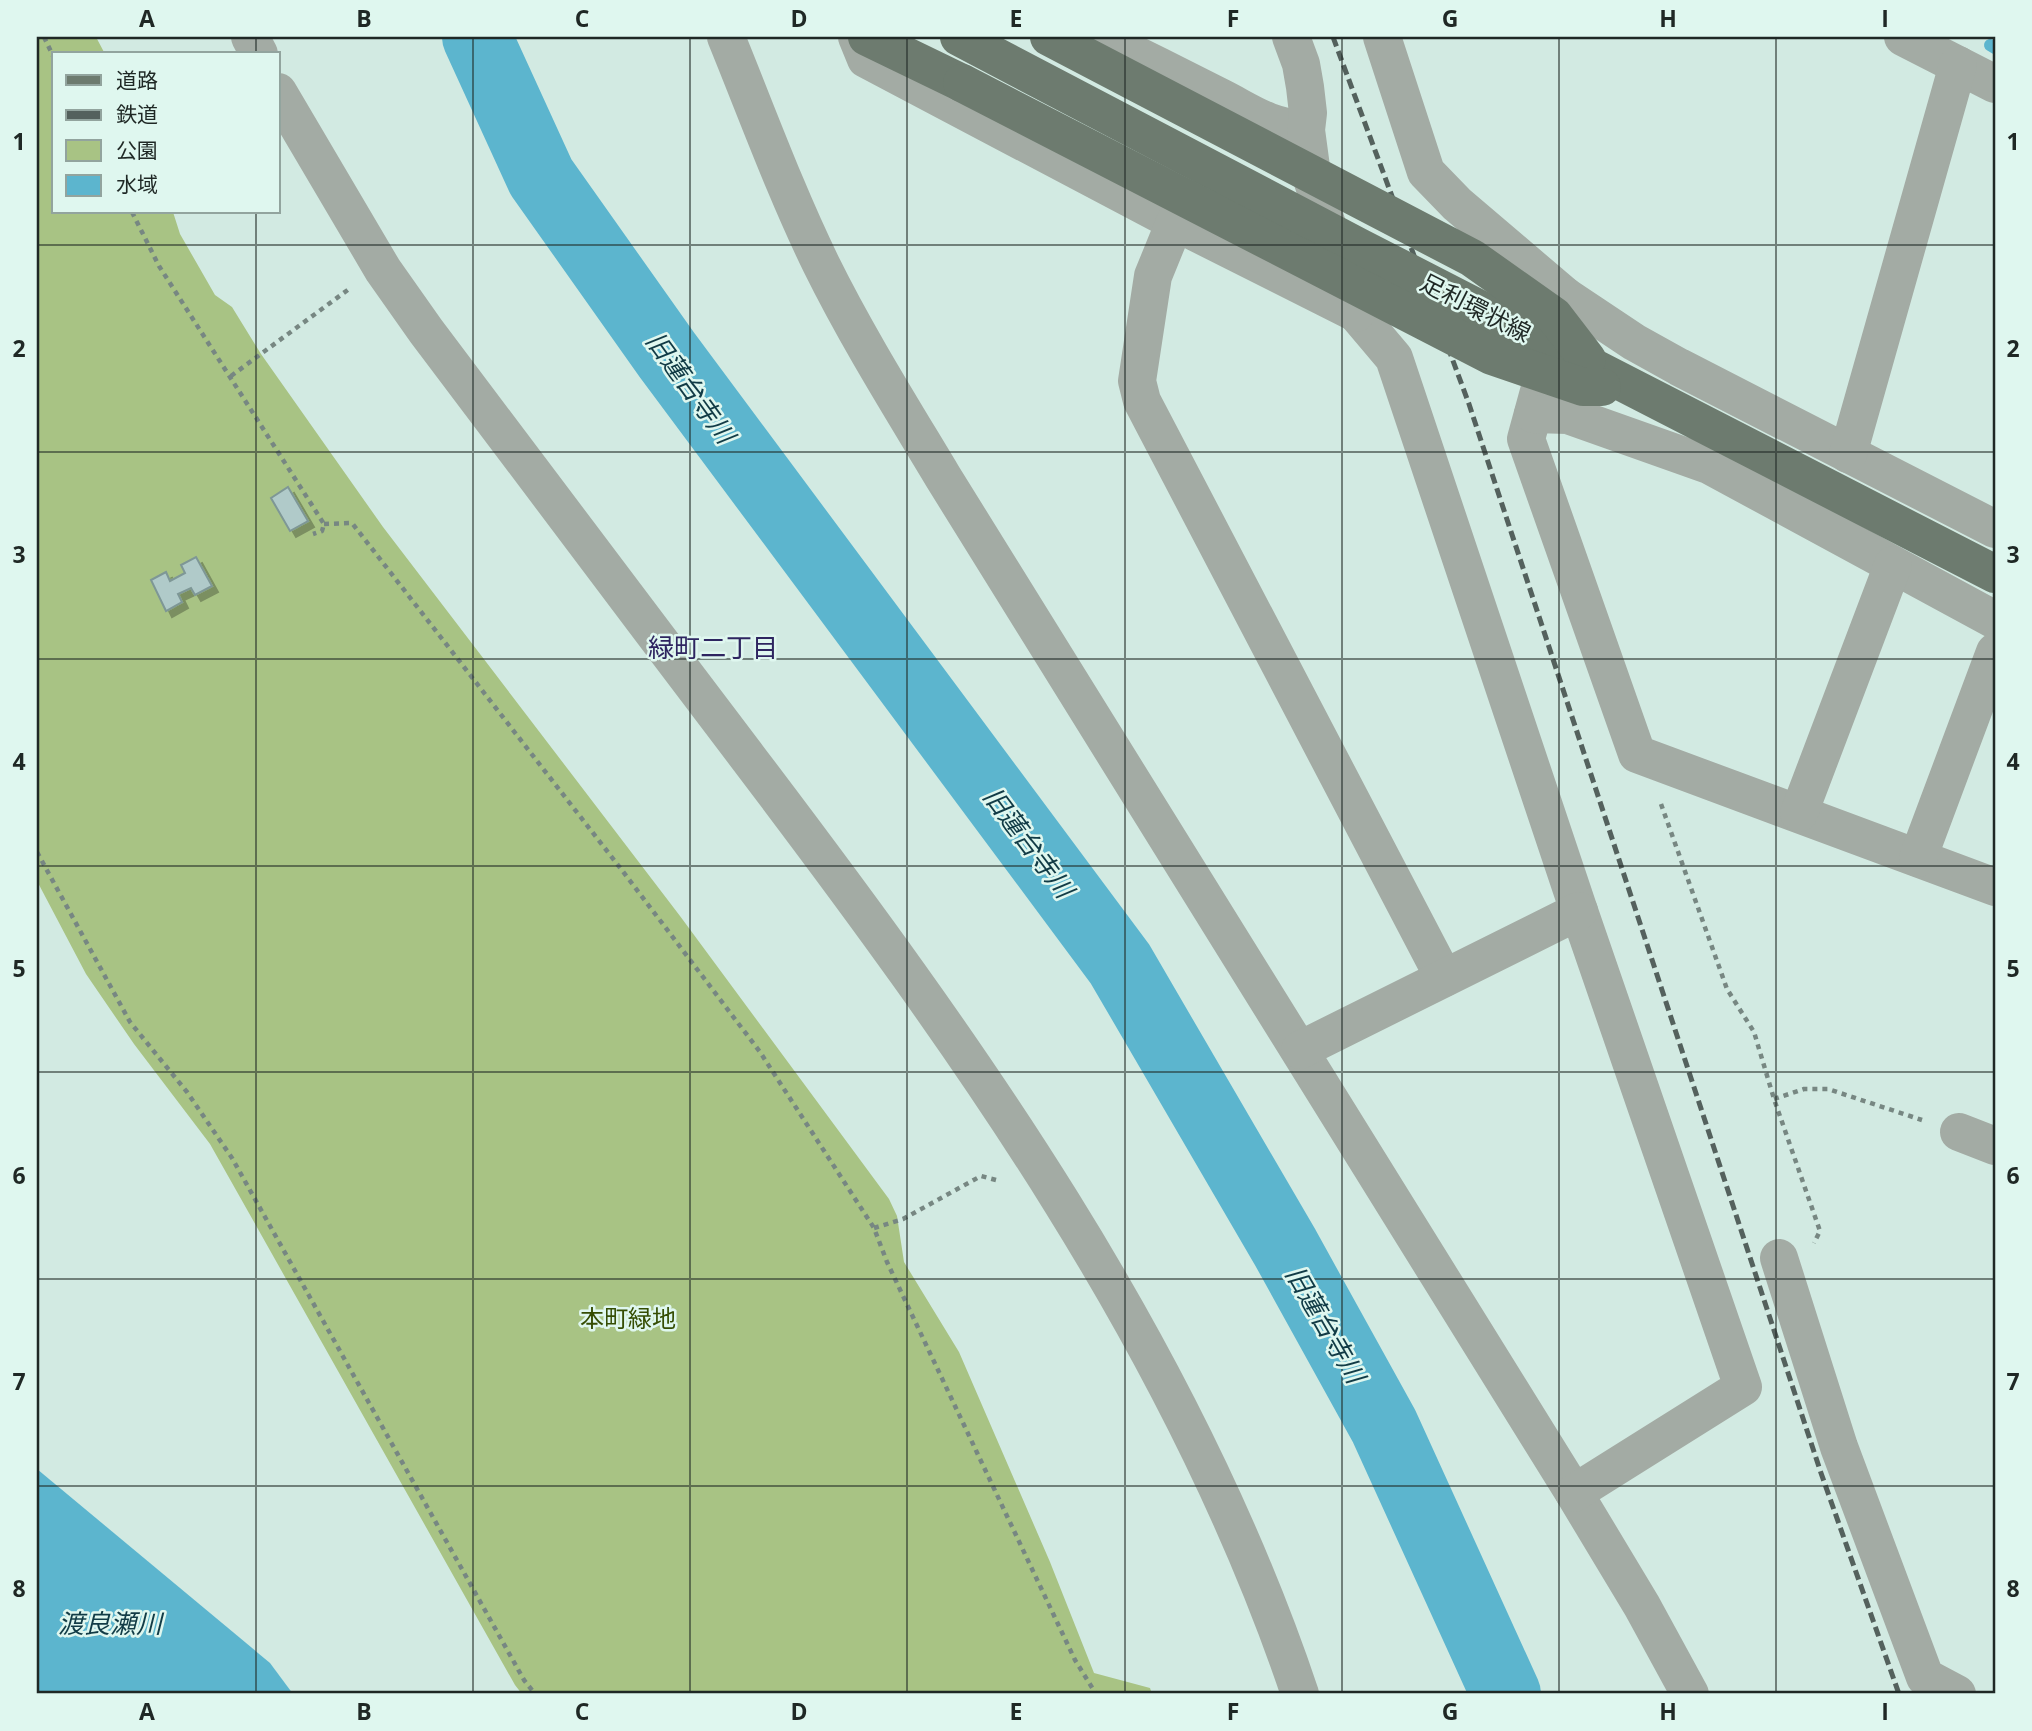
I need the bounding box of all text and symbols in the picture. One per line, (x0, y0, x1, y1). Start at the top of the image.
text: A (139, 2, 155, 34)
text: B (356, 2, 372, 34)
text: C (575, 2, 589, 34)
text: D (790, 2, 808, 34)
text: E (1010, 2, 1022, 34)
text: F (1227, 2, 1239, 34)
text: G (1442, 2, 1458, 34)
text: H (1659, 2, 1677, 34)
text: I (1881, 2, 1889, 34)
legend (52, 52, 280, 214)
text: 道路 (116, 66, 158, 94)
text: 鉄道 (116, 100, 158, 128)
text: 1 (12, 125, 26, 157)
text: 1 (2006, 125, 2020, 157)
text: 公園 (116, 136, 158, 164)
text: 水域 (116, 170, 158, 198)
street label: 足利環状線 (1415, 265, 1537, 349)
water label: 旧蓮台寺川 (638, 324, 746, 453)
text: 2 (12, 332, 26, 364)
text: 2 (2006, 332, 2020, 364)
text: 3 (12, 538, 26, 570)
text: 3 (2006, 538, 2020, 570)
district label: 緑町二丁目 (648, 629, 778, 665)
text: 4 (12, 745, 26, 777)
text: 4 (2006, 745, 2020, 777)
water label: 旧蓮台寺川 (976, 779, 1084, 907)
text: 5 (12, 952, 26, 984)
text: 5 (2006, 952, 2020, 984)
text: 6 (12, 1159, 26, 1191)
text: 6 (2006, 1159, 2020, 1191)
water label: 旧蓮台寺川 (1278, 1259, 1376, 1392)
park label: 本町緑地 (580, 1301, 676, 1334)
text: 7 (12, 1365, 26, 1397)
text: 7 (2006, 1365, 2020, 1397)
text: 8 (12, 1572, 26, 1604)
text: 8 (2006, 1572, 2020, 1604)
water label: 渡良瀬川 (58, 1605, 165, 1641)
text: A (139, 1695, 155, 1727)
text: B (356, 1695, 372, 1727)
text: C (575, 1695, 589, 1727)
text: D (790, 1695, 808, 1727)
text: E (1010, 1695, 1022, 1727)
text: F (1227, 1695, 1239, 1727)
text: G (1442, 1695, 1458, 1727)
text: H (1659, 1695, 1677, 1727)
text: I (1881, 1695, 1889, 1727)

